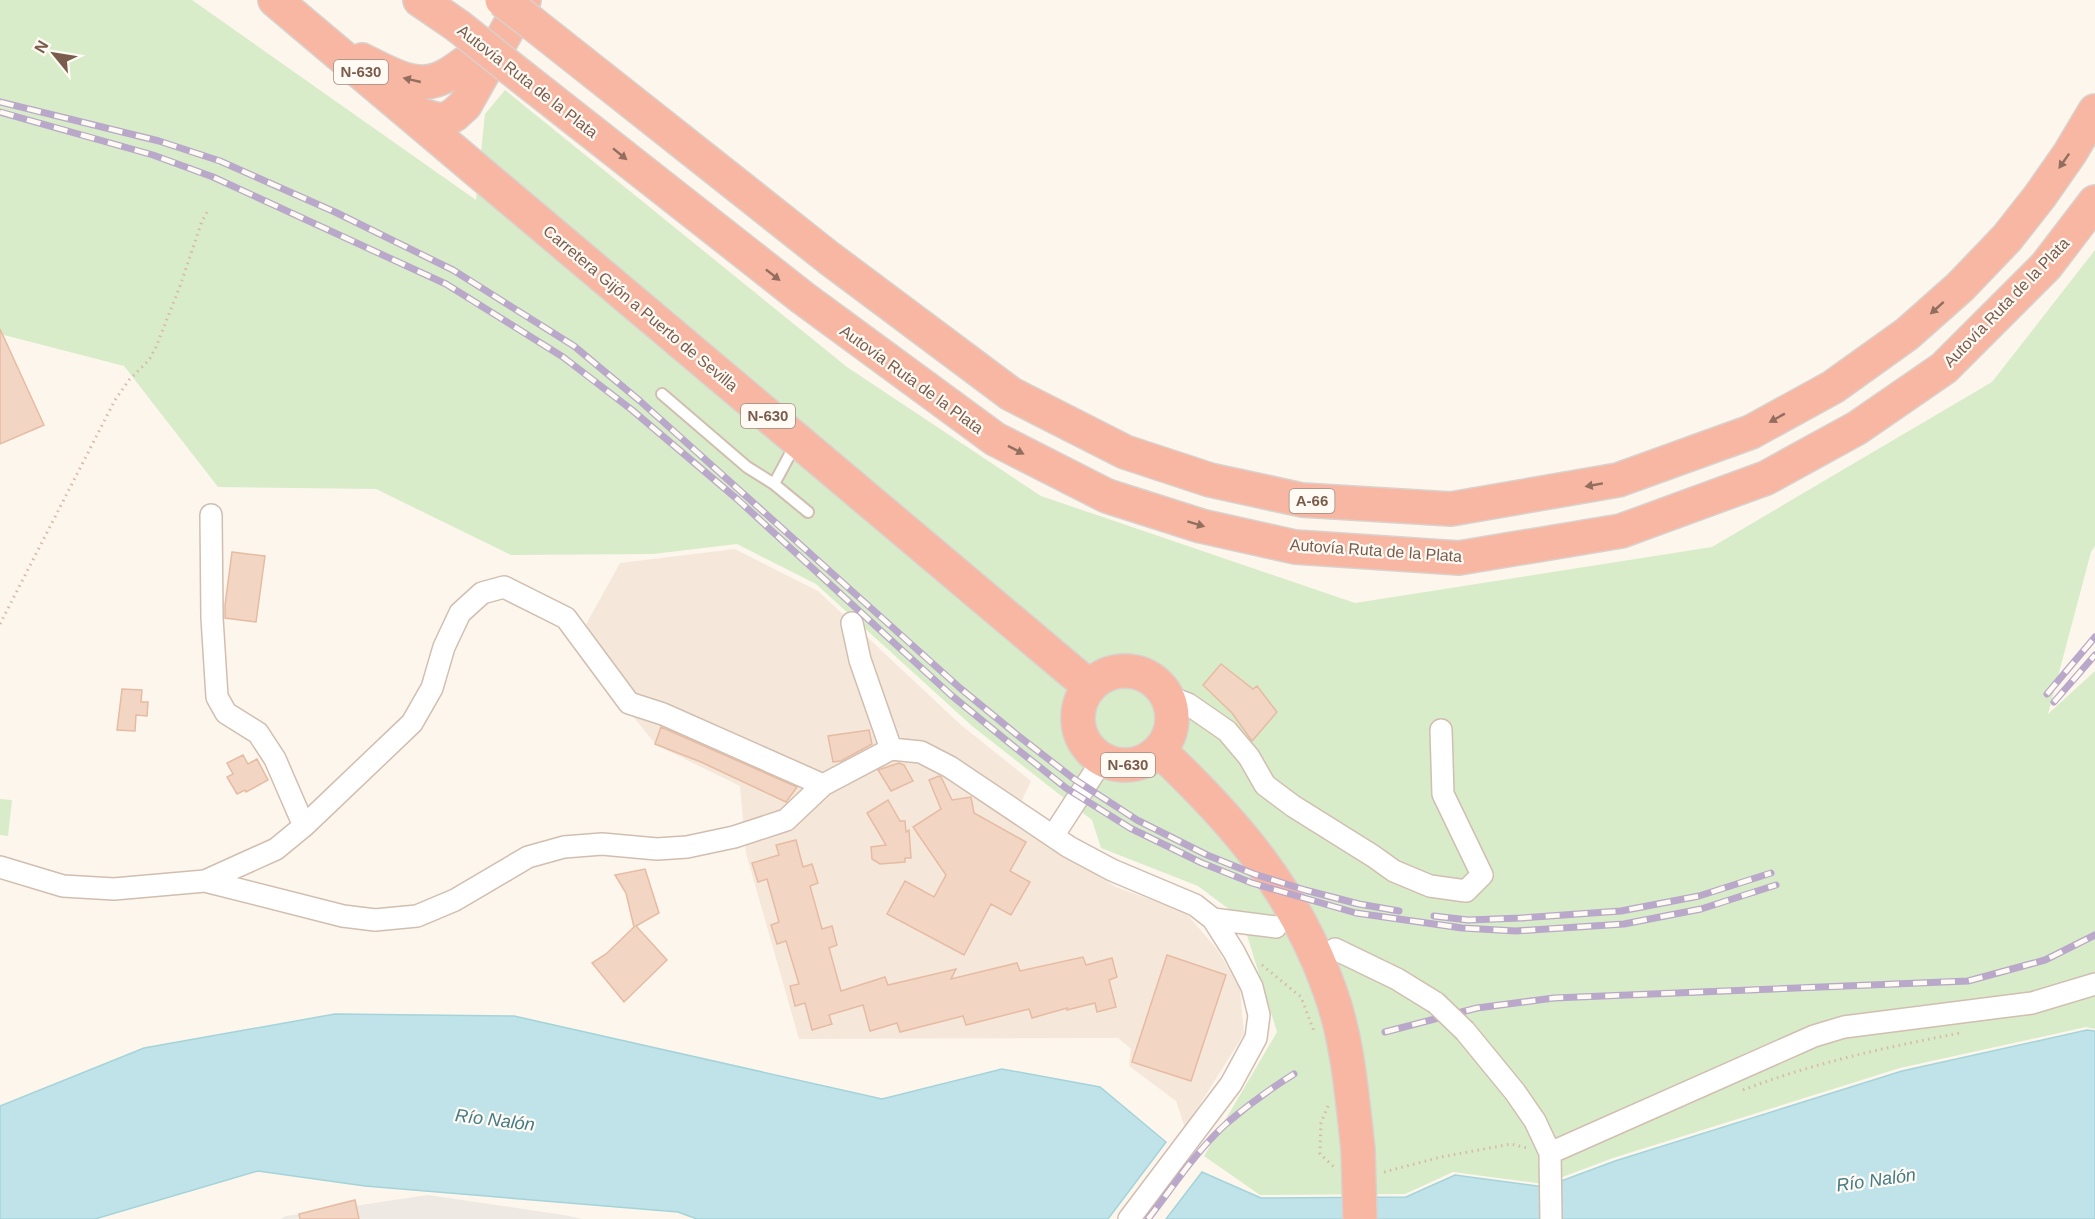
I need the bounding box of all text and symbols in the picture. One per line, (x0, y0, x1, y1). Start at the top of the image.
street label: Autovía Ruta de la Plata (454, 22, 601, 141)
north arrow (24, 24, 84, 84)
text: N (31, 37, 52, 56)
road number: N-630 (334, 60, 388, 84)
one-way arrow (403, 74, 421, 84)
one-way arrow (612, 148, 627, 160)
one-way arrow (2058, 153, 2070, 169)
street label: Carretera Gijón a Puerto de Sevilla (540, 222, 741, 395)
street label: Autovía Ruta de la Plata (1940, 234, 2072, 370)
one-way arrow (765, 268, 780, 280)
one-way arrow (1930, 301, 1945, 314)
street label: Autovía Ruta de la Plata (837, 322, 987, 437)
road number: N-630 (741, 404, 795, 428)
one-way arrow (1768, 413, 1785, 423)
one-way arrow (1007, 444, 1025, 454)
one-way arrow (1584, 480, 1603, 489)
road number: A-66 (1290, 489, 1334, 513)
one-way arrow (1187, 520, 1205, 529)
street label: Autovía Ruta de la Plata (1289, 536, 1463, 565)
road number: N-630 (1101, 753, 1155, 777)
water label: Río Nalón (454, 1105, 536, 1135)
water label: Río Nalón (1835, 1165, 1917, 1195)

